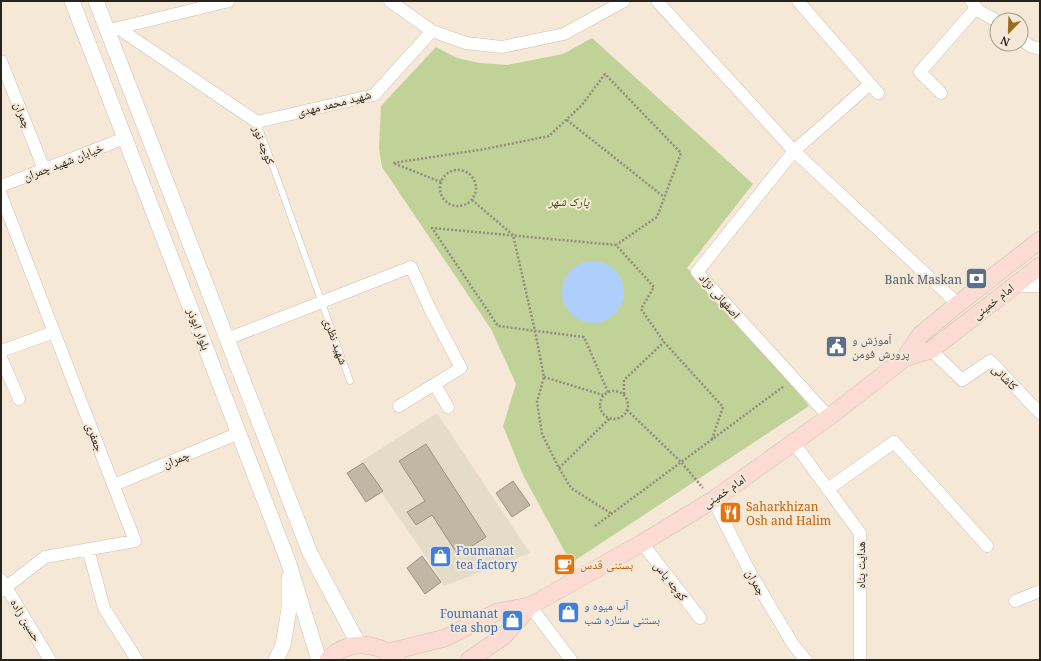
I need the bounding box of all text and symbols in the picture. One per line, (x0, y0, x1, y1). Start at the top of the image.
north arrow (989, 12, 1029, 52)
text: N (998, 33, 1012, 50)
street label: شهید محمد مهدی (295, 86, 373, 120)
street label: چمران (10, 99, 36, 131)
street label: کوچه نور (248, 122, 279, 167)
street label: خیابان شهید چمران (21, 139, 106, 185)
park label: پارک شهر (548, 193, 590, 210)
bank icon: Bank Maskan (964, 266, 990, 292)
street label: اصفهانی نژاد (695, 270, 745, 323)
place label: Bank Maskan (885, 271, 962, 288)
street label: امام خمینی (968, 279, 1018, 323)
street label: بلوار ابوذر (183, 305, 215, 353)
street label: شهید نظری (320, 315, 352, 367)
place label: آموزش و پرورش فومن (852, 331, 910, 362)
public building icon: آموزش و پرورش فومن (823, 333, 849, 359)
street label: کاشانی (988, 360, 1022, 394)
street label: جعفری (82, 420, 108, 454)
street label: چمران (160, 446, 192, 472)
street label: امام خمینی (699, 470, 749, 512)
place label: Saharkhizan Osh and Halim (746, 498, 831, 529)
restaurant icon: Saharkhizan Osh and Halim (718, 500, 744, 526)
street label: هدایت پناه (852, 541, 869, 589)
place label: Foumanat tea factory (456, 542, 517, 573)
shop icon: Foumanat tea factory (427, 544, 453, 570)
cafe icon: بستنی قدس (552, 551, 578, 577)
place label: بستنی قدس (580, 556, 633, 573)
street label: کوچه یاس (650, 558, 692, 604)
street label: چمران (742, 566, 770, 598)
street label: حسین زاده (7, 595, 46, 645)
place label: آب میوه و بستنی ستاره شب (584, 597, 660, 628)
shop icon: آب میوه و بستنی ستاره شب (555, 599, 581, 625)
place label: Foumanat tea shop (440, 605, 498, 636)
shop icon: Foumanat tea shop (500, 607, 526, 633)

